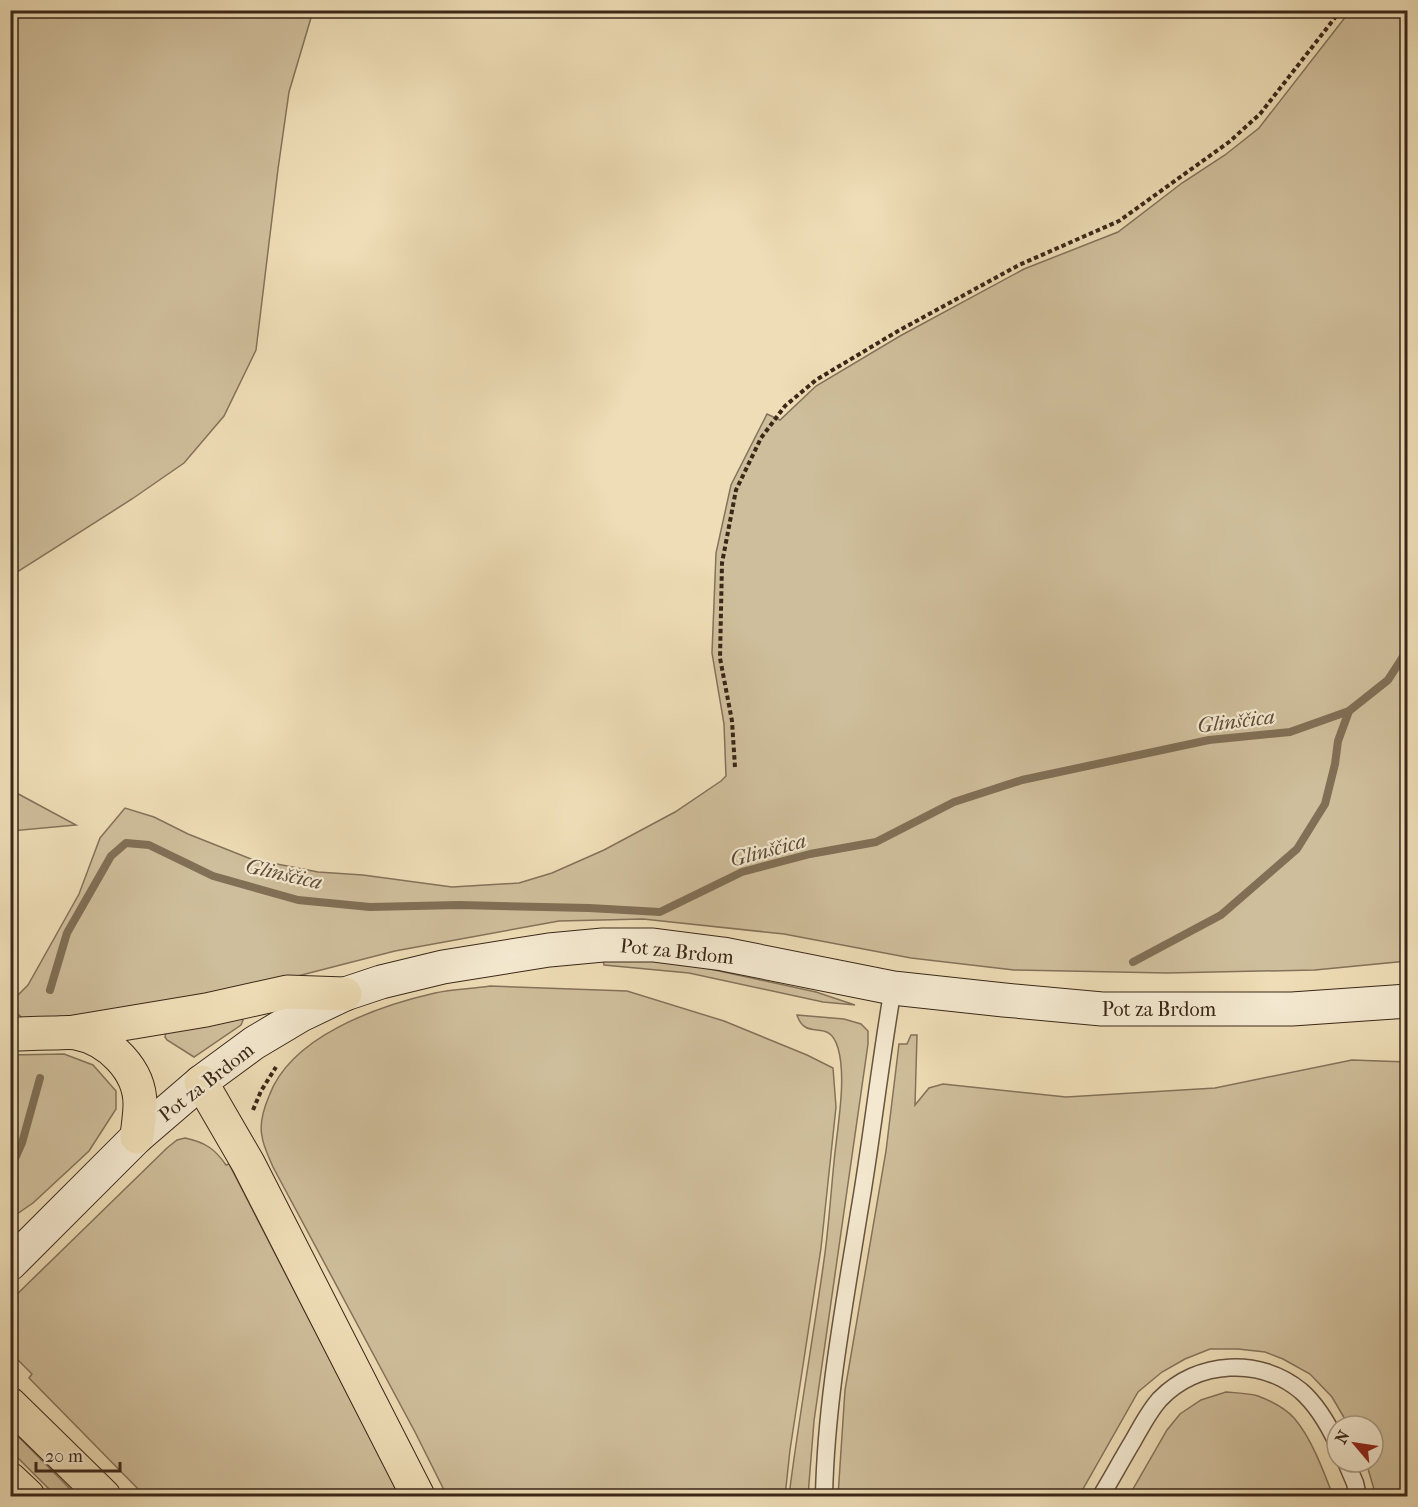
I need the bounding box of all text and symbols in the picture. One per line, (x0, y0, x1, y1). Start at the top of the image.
water label: Glinščica (1196, 704, 1276, 738)
water label: Glinščica (727, 828, 809, 872)
water label: Glinščica (243, 854, 325, 894)
street label: Pot za Brdom (619, 934, 735, 969)
street label: Pot za Brdom (1102, 998, 1217, 1021)
street label: Pot za Brdom (154, 1038, 259, 1127)
north arrow (1325, 1414, 1385, 1474)
text: N (1331, 1426, 1354, 1447)
scale bar (36, 1435, 120, 1473)
text: 20 m (45, 1446, 83, 1467)

